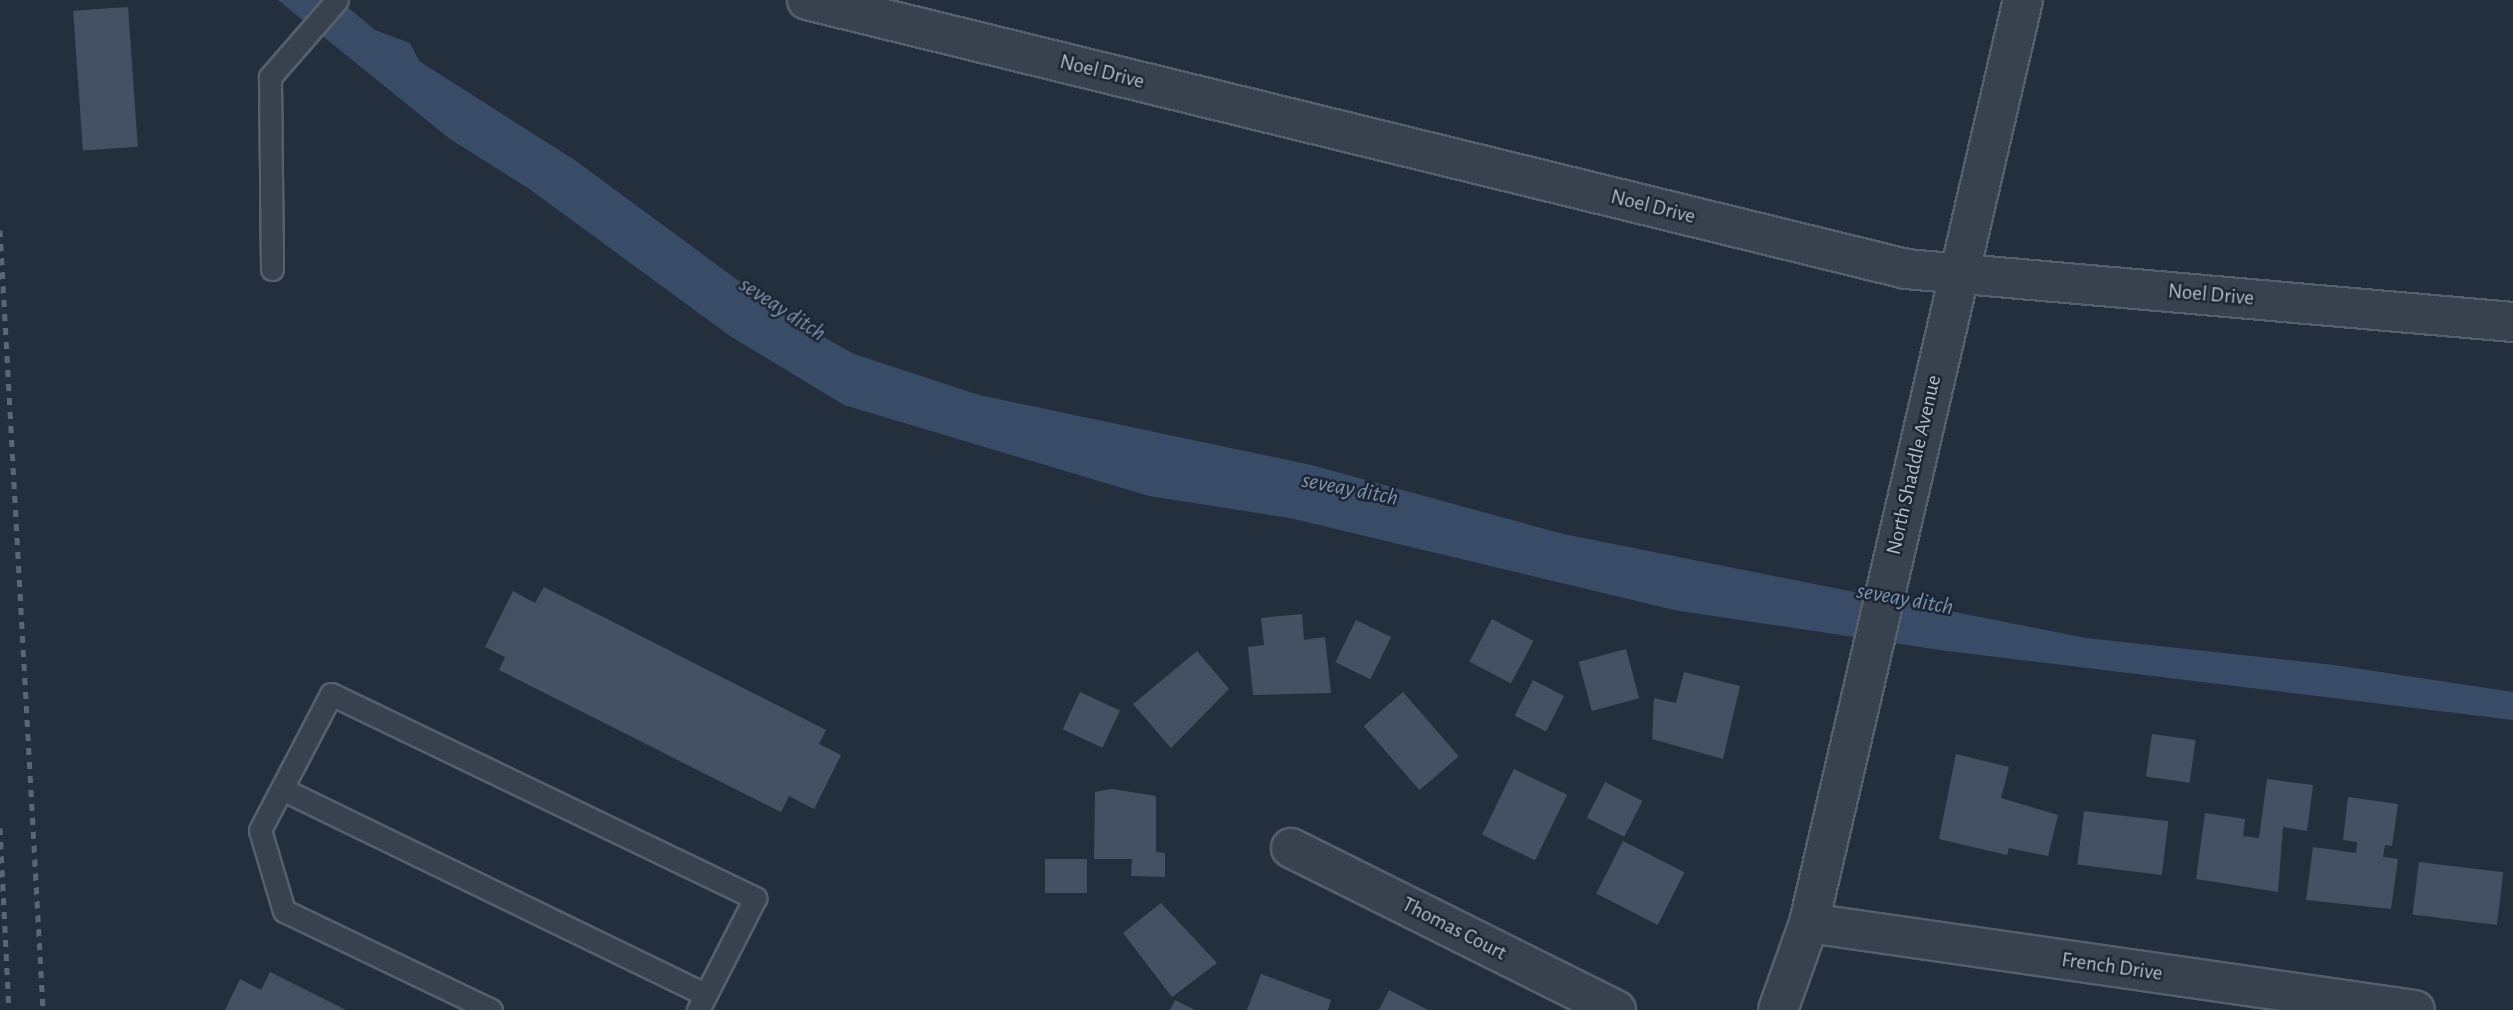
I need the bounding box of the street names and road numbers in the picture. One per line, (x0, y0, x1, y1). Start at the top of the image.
street label: Noel Drive (1057, 49, 1147, 95)
street label: Noel Drive (1608, 184, 1698, 230)
street label: Noel Drive (2167, 279, 2255, 311)
street label: North Shaddle Avenue (1881, 373, 1947, 557)
street label: Thomas Court (1398, 892, 1510, 966)
street label: French Drive (2060, 947, 2164, 987)

